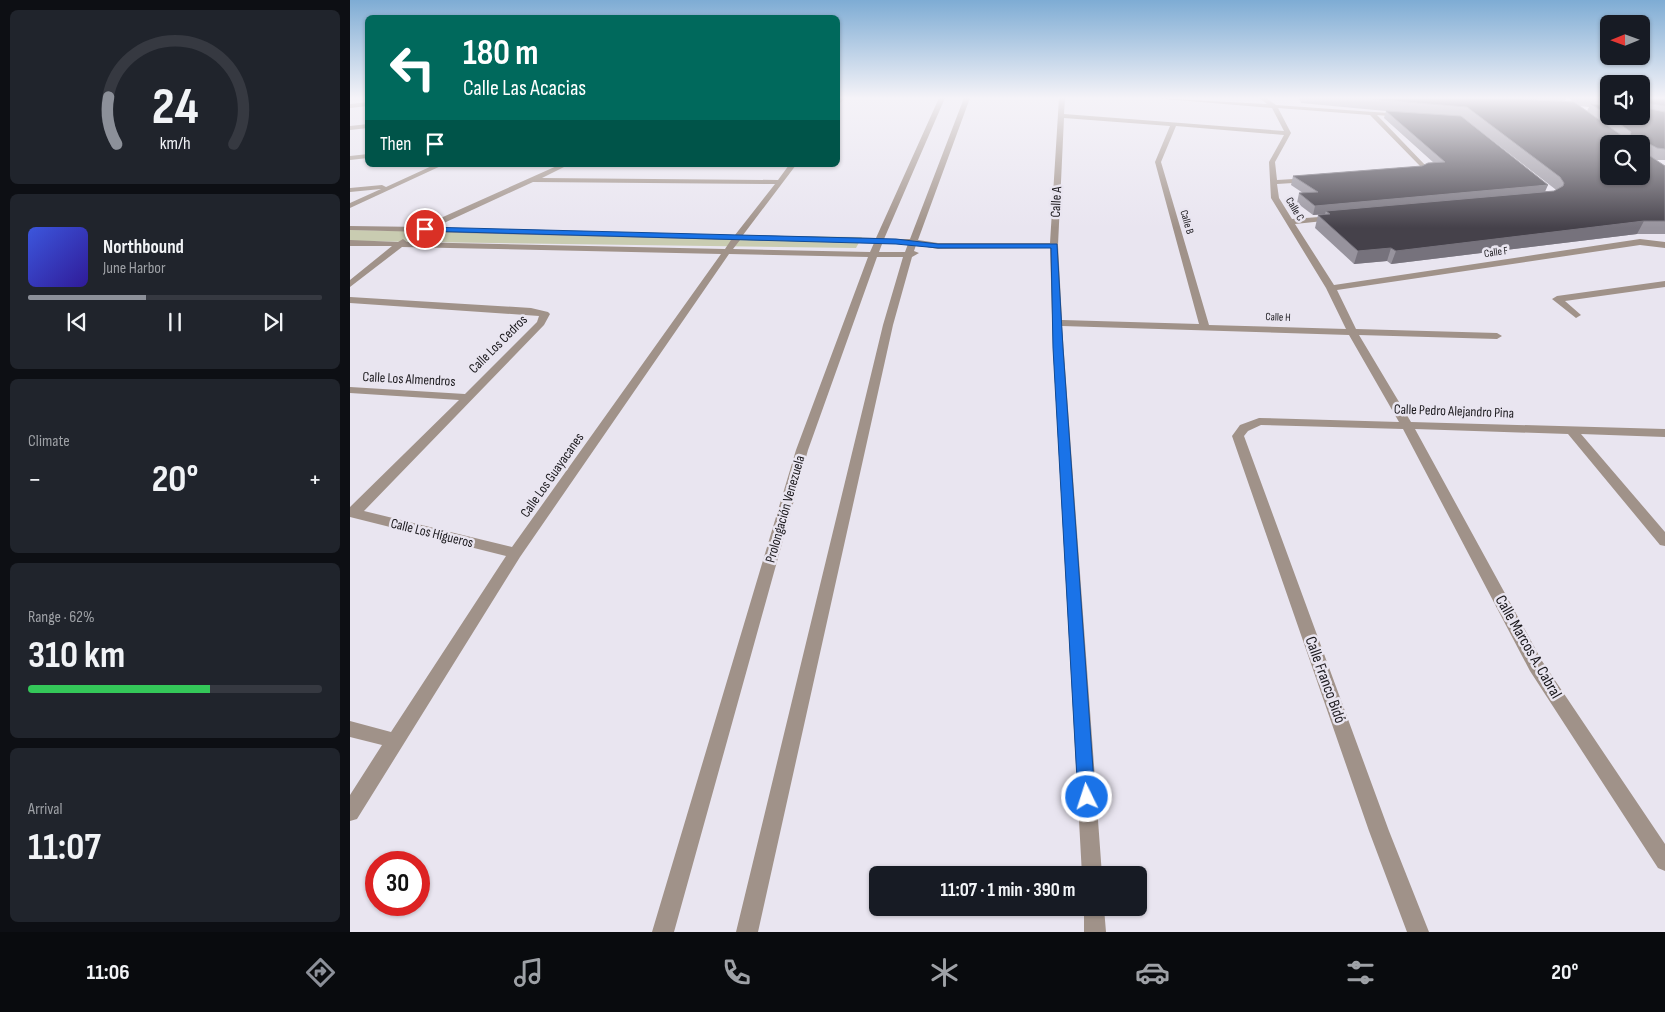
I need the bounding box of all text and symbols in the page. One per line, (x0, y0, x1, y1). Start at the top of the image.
north arrow (1600, 15, 1650, 65)
map controls (1600, 15, 1650, 185)
text: 180 m (463, 32, 539, 75)
icon: left (380, 35, 445, 100)
text: Calle Las Acacias (463, 75, 586, 102)
button: sound (1600, 75, 1650, 125)
text: 24 (152, 76, 198, 139)
icon: arrive (421, 130, 449, 158)
text: km/h (160, 133, 190, 154)
text: Then (380, 133, 411, 156)
button: search (1600, 135, 1650, 185)
street label: Calle A (1047, 185, 1065, 218)
street label: Calle C (1283, 195, 1307, 223)
pin (404, 208, 446, 250)
street label: Calle B (1177, 208, 1197, 236)
icon: arrive (411, 215, 439, 243)
text: Northbound (103, 236, 184, 259)
street label: Calle F (1483, 244, 1509, 260)
text: June Harbor (103, 259, 166, 278)
icon: previous (63, 308, 91, 336)
icon: pause (161, 308, 189, 336)
icon: next (259, 308, 287, 336)
street label: Calle H (1265, 310, 1291, 324)
street label: Calle Los Cedros (465, 311, 531, 377)
street label: Calle Los Almendros (362, 368, 456, 390)
street label: Calle Pedro Alejandro Pina (1394, 400, 1514, 422)
street label: Calle Los Guayacanes (517, 429, 587, 521)
text: Climate (28, 432, 70, 451)
street label: Prolongación Venezuela (762, 454, 808, 564)
text: 20° (152, 457, 198, 502)
text: − (28, 463, 42, 496)
text: + (308, 463, 322, 496)
street label: Calle Los Higueros (389, 515, 475, 551)
street label: Calle Marcos A. Cabral (1491, 592, 1565, 702)
text: Range · 62% (28, 608, 95, 627)
text: 310 km (28, 633, 125, 678)
street label: Calle Franco Bidó (1301, 634, 1349, 726)
position arrow (1060, 770, 1112, 822)
text: Arrival (28, 800, 62, 819)
text: 11:07 (28, 825, 101, 870)
speed limit sign: 30 (365, 851, 430, 916)
text: 11:07 · 1 min · 390 m (941, 879, 1075, 902)
icon: directions (303, 955, 338, 990)
icon: music (511, 955, 546, 990)
icon: phone (719, 955, 754, 990)
icon: climate (927, 955, 962, 990)
icon: car (1135, 955, 1170, 990)
icon: filters (1343, 955, 1378, 990)
text: 11:06 (87, 959, 130, 986)
text: 20° (1551, 959, 1578, 986)

